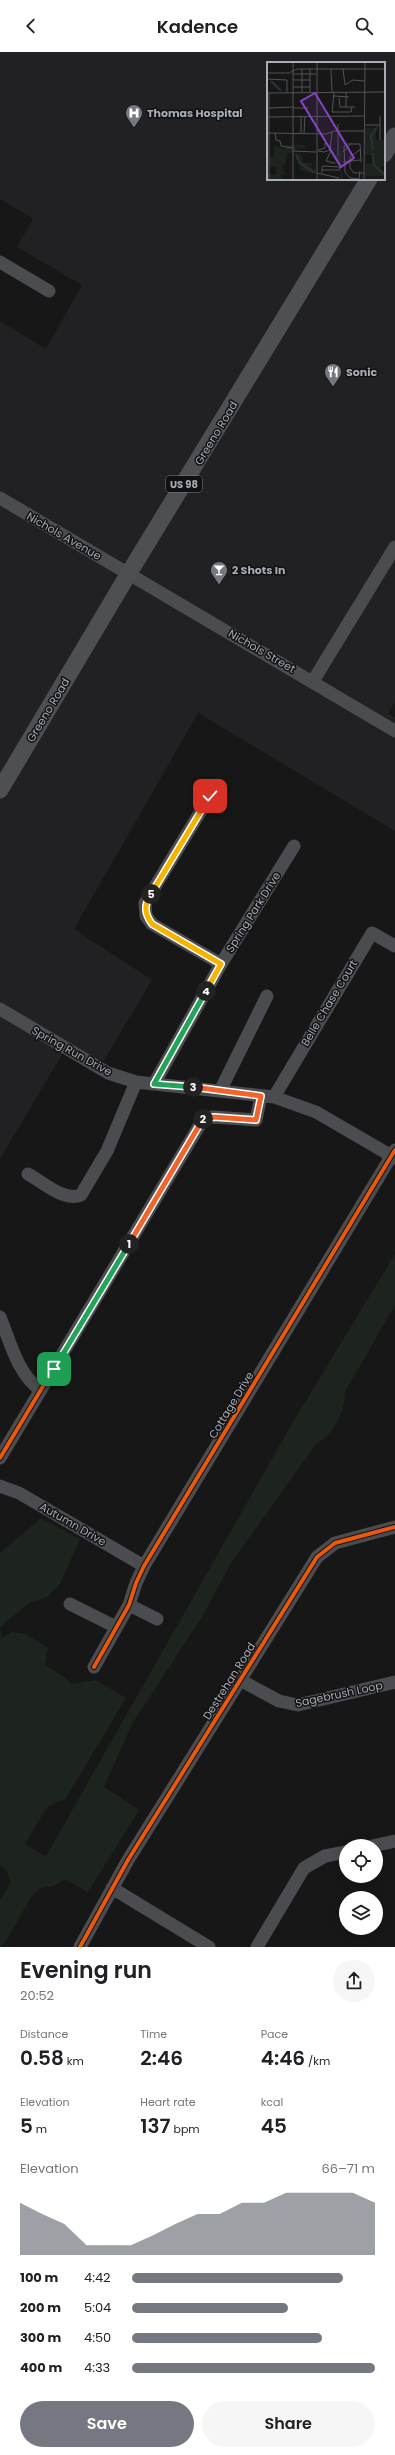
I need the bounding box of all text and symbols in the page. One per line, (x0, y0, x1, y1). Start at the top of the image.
text: Kadence (157, 14, 238, 39)
icon: back (20, 15, 42, 37)
icon: search (353, 15, 375, 37)
inset map (267, 62, 385, 180)
hospital icon: Thomas Hospital (124, 103, 144, 128)
place label: Thomas Hospital (147, 105, 243, 121)
restaurant icon: Sonic (323, 362, 343, 387)
place label: Sonic (346, 364, 377, 380)
street label: Greeno Road (191, 398, 241, 468)
road number: US 98 (166, 476, 202, 492)
street label: Nichols Avenue (24, 508, 104, 564)
bar icon: 2 Shots In (209, 560, 229, 585)
place label: 2 Shots In (232, 562, 285, 578)
street label: Nichols Street (226, 625, 298, 677)
street label: Greeno Road (23, 675, 73, 745)
pin (193, 779, 227, 813)
icon: check (199, 785, 221, 807)
street label: Spring Park Drive (222, 869, 284, 955)
pin: 5 (141, 884, 161, 904)
text: 5 (147, 886, 155, 902)
street label: Belle Chase Court (297, 957, 361, 1049)
pin: 4 (196, 981, 216, 1001)
text: 4 (202, 983, 210, 999)
street label: Spring Run Drive (29, 1022, 115, 1080)
pin: 3 (183, 1077, 203, 1097)
text: 3 (190, 1079, 196, 1095)
pin: 2 (193, 1109, 213, 1129)
text: 2 (200, 1111, 206, 1127)
pin: 1 (119, 1234, 139, 1254)
text: 1 (127, 1236, 131, 1252)
pin (37, 1352, 71, 1386)
icon: arrive (43, 1358, 65, 1380)
street label: Cottage Drive (205, 1368, 257, 1442)
street label: Autumn Drive (37, 1498, 109, 1550)
street label: Destrehan Road (199, 1639, 259, 1723)
street label: Sagebrush Loop (294, 1677, 384, 1711)
map controls (339, 1839, 383, 1935)
button: locate (339, 1839, 383, 1883)
button: layers (339, 1891, 383, 1935)
text: Evening run (20, 1955, 152, 1986)
button: share (333, 1960, 375, 2002)
text: 20:52 (20, 1986, 54, 2005)
text: Distance (20, 2026, 68, 2042)
text: Time (140, 2026, 167, 2042)
text: Pace (261, 2026, 288, 2042)
text: 0.58 (20, 2044, 64, 2072)
text: 2:46 (140, 2044, 183, 2072)
text: 4:46 (261, 2044, 305, 2072)
text: km (64, 2053, 84, 2069)
text: /km (305, 2053, 330, 2069)
text: Elevation (20, 2094, 70, 2110)
text: Heart rate (140, 2094, 196, 2110)
text: kcal (261, 2094, 283, 2110)
text: 5 (20, 2112, 33, 2140)
text: 137 (140, 2112, 171, 2140)
text: 45 (261, 2112, 287, 2140)
text: m (33, 2121, 47, 2137)
text: bpm (171, 2121, 200, 2137)
text: Elevation (20, 2159, 79, 2178)
text: 66–71 m (322, 2159, 375, 2178)
text: 100 m (20, 2268, 58, 2287)
text: 4:42 (84, 2268, 111, 2287)
text: 200 m (20, 2298, 61, 2317)
text: 5:04 (84, 2298, 111, 2317)
text: 300 m (20, 2328, 61, 2347)
text: 4:50 (84, 2328, 111, 2347)
text: 400 m (20, 2358, 62, 2377)
text: 4:33 (84, 2358, 110, 2377)
button: Save (20, 2401, 194, 2447)
button: Share (202, 2401, 375, 2447)

